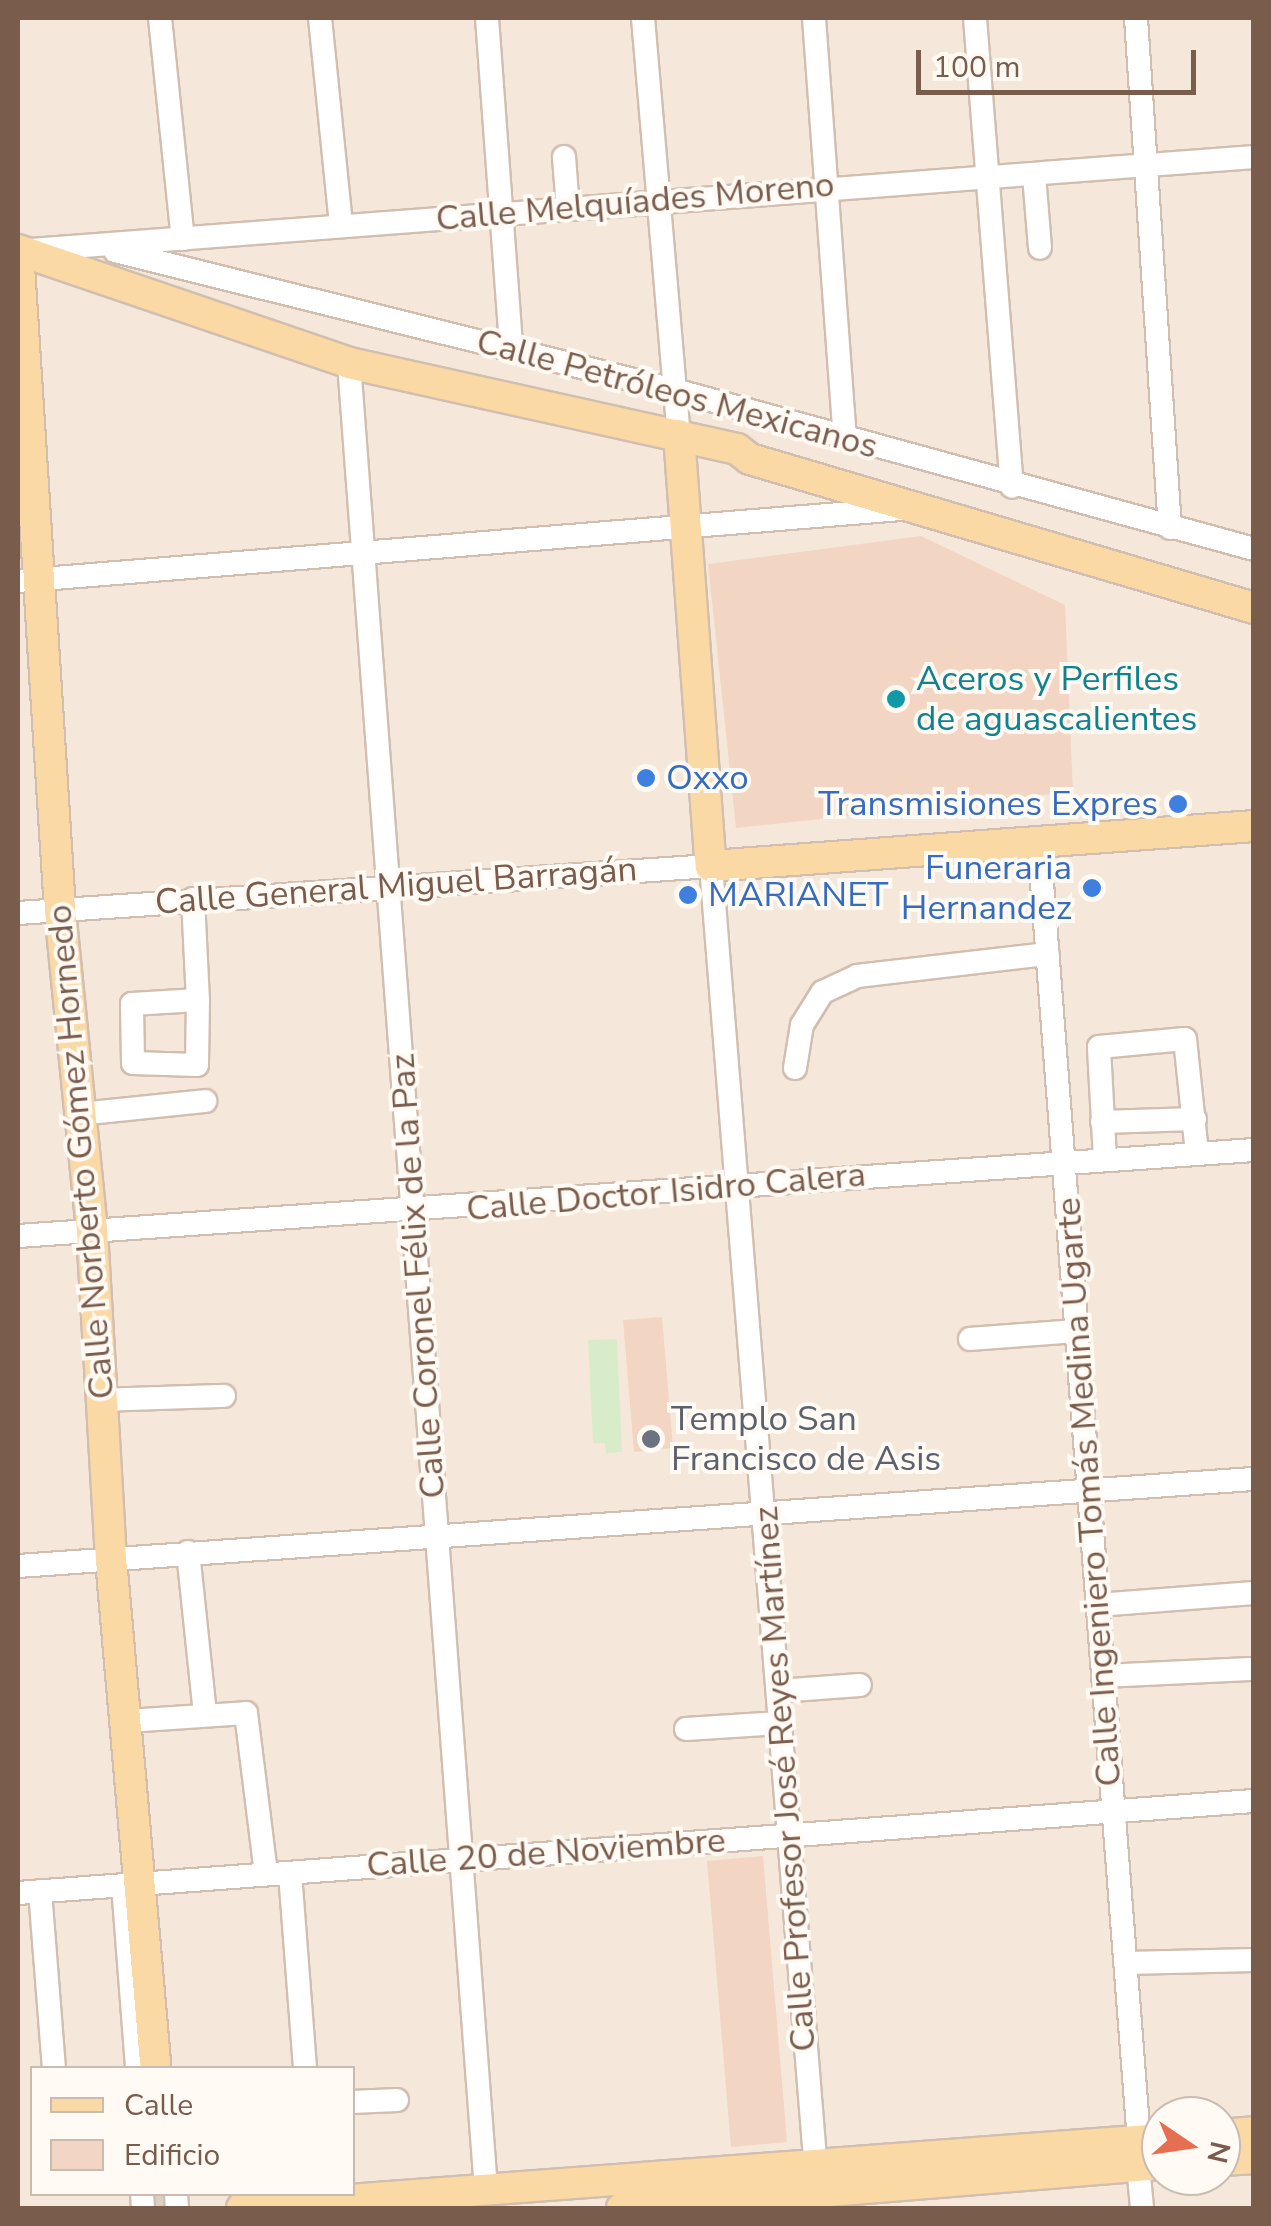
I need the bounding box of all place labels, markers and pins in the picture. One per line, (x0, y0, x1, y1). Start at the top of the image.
place label: Aceros y Perfiles de aguascalientes (916, 658, 1197, 740)
marker: Aceros y Perfiles de aguascalientes (885, 688, 907, 710)
place label: Oxxo (666, 757, 749, 799)
marker: Oxxo (635, 767, 657, 789)
place label: Transmisiones Expres (818, 783, 1158, 825)
marker: Transmisiones Expres (1167, 793, 1189, 815)
place label: Funeraria Hernandez (901, 847, 1072, 929)
place label: MARIANET (708, 874, 888, 916)
marker: Funeraria Hernandez (1081, 877, 1103, 899)
marker: MARIANET (677, 884, 699, 906)
place label: Templo San Francisco de Asis (671, 1398, 941, 1480)
marker: Templo San Francisco de Asis (640, 1428, 662, 1450)

